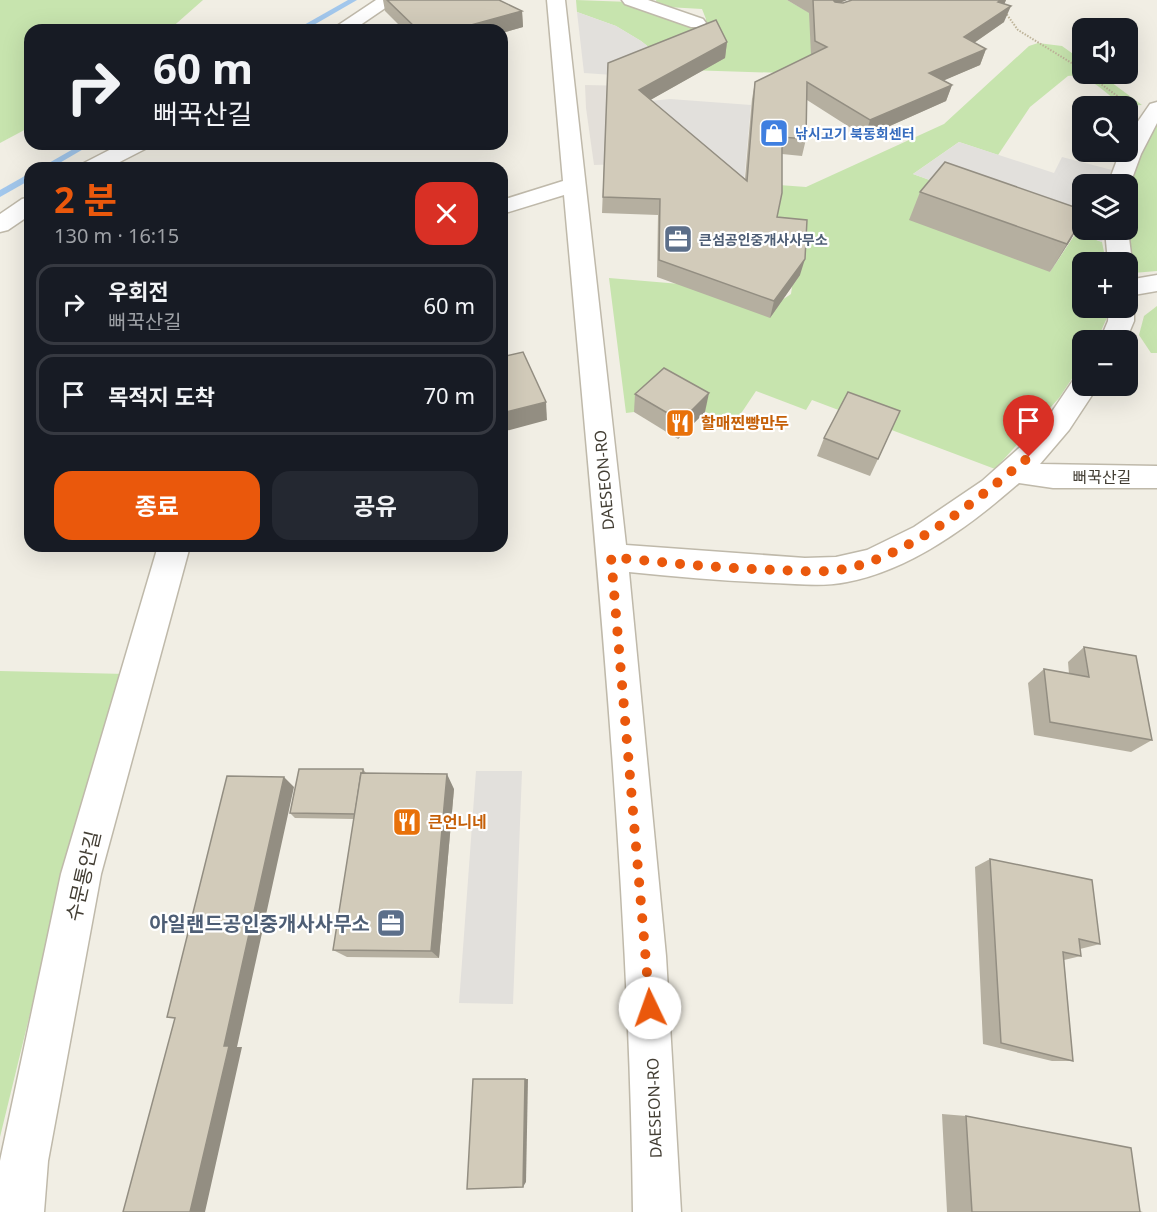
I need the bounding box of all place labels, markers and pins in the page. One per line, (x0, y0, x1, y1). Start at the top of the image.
shop icon: 낚시고기 북동회센터 (758, 117, 790, 149)
place label: 낚시고기 북동회센터 (795, 124, 915, 143)
office icon: 큰섬공인중개사사무소 (662, 223, 694, 255)
place label: 큰섬공인중개사사무소 (699, 230, 828, 249)
pin (1003, 395, 1054, 457)
restaurant icon: 할매찐빵만두 (664, 407, 696, 439)
place label: 할매찐빵만두 (701, 412, 789, 434)
restaurant icon: 큰언니네 (391, 806, 423, 838)
place label: 큰언니네 (428, 811, 487, 833)
office icon: 아일랜드공인중개사사무소 (375, 907, 407, 939)
place label: 아일랜드공인중개사사무소 (149, 910, 370, 937)

